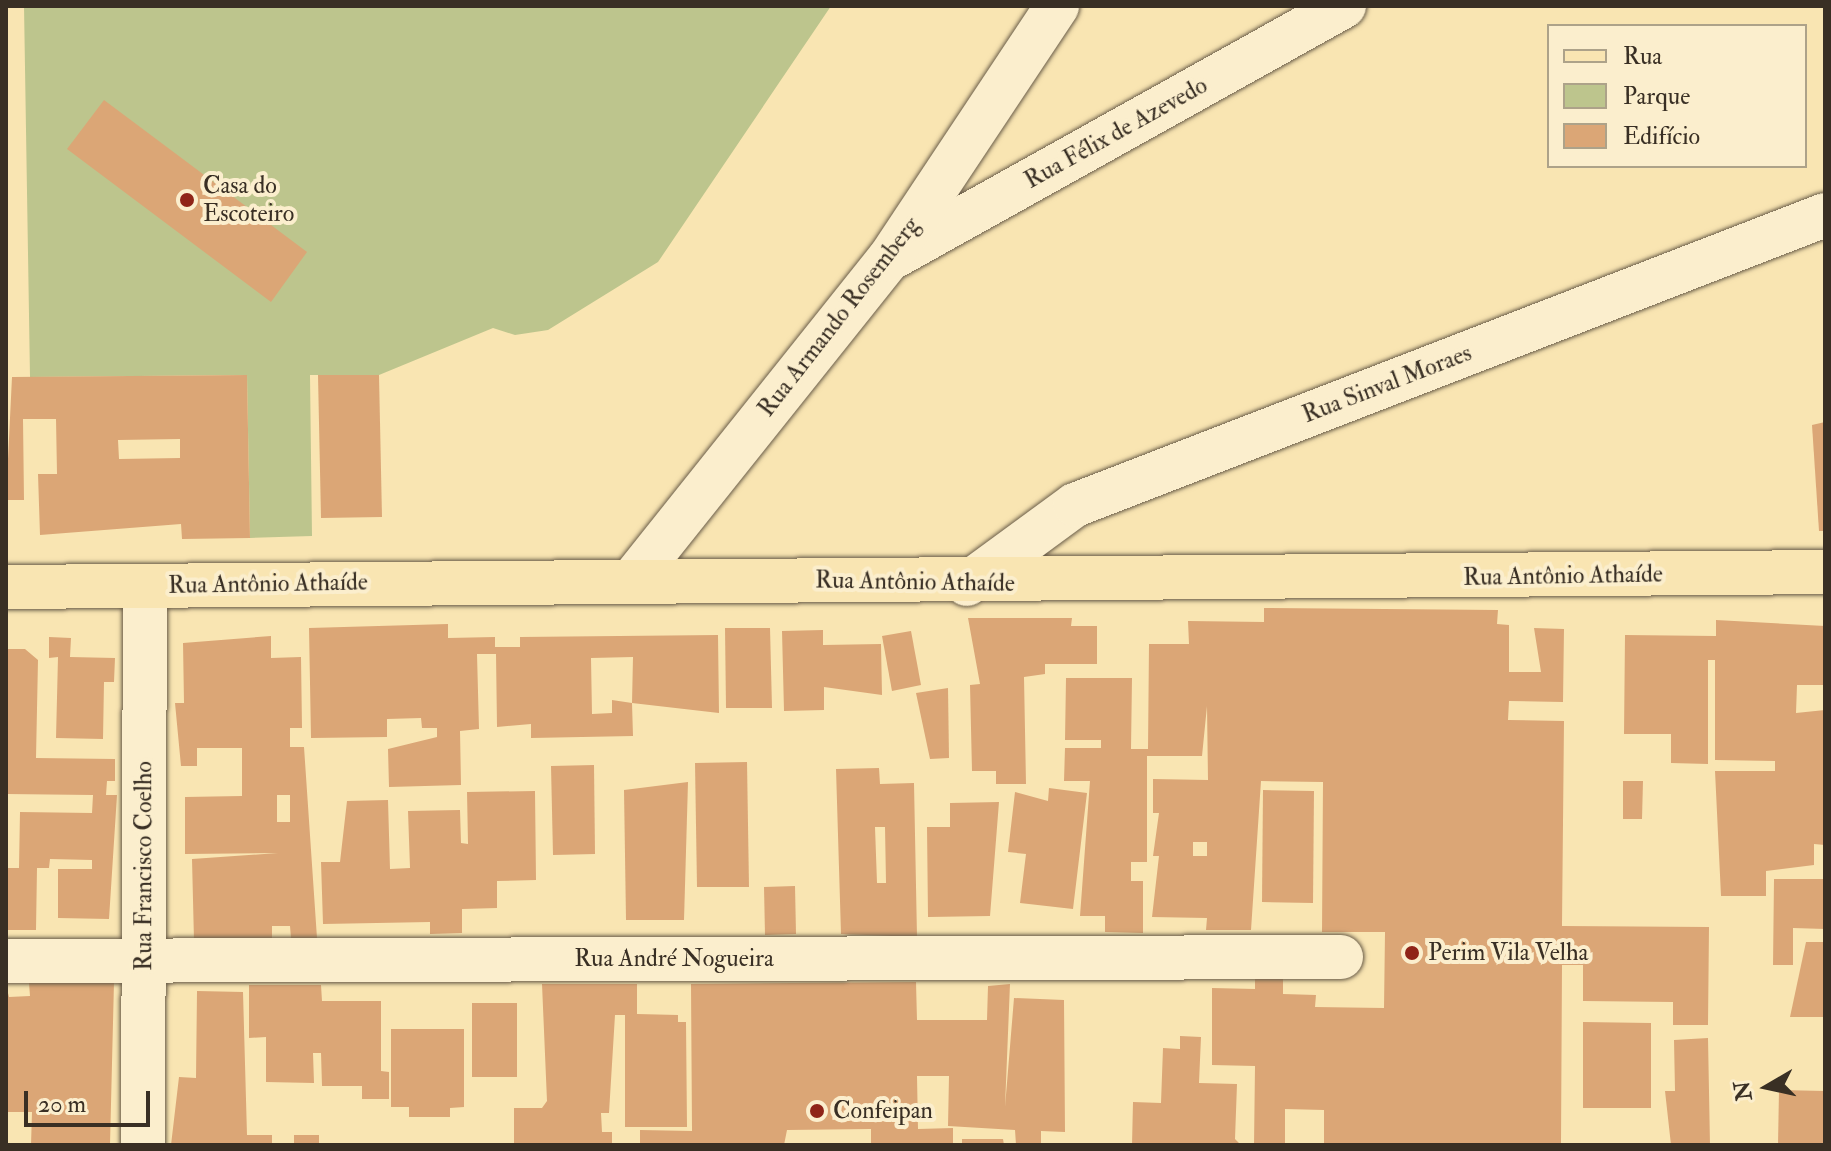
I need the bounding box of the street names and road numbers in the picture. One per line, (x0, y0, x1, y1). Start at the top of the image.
street label: Rua Félix de Azevedo (1020, 71, 1212, 195)
street label: Rua Armando Rosemberg (752, 211, 926, 423)
street label: Rua Sinval Moraes (1298, 339, 1476, 429)
street label: Rua Antônio Athaíde (1463, 560, 1663, 592)
street label: Rua Antônio Athaíde (815, 566, 1015, 598)
street label: Rua Antônio Athaíde (168, 568, 368, 600)
street label: Rua Francisco Coelho (130, 761, 158, 971)
street label: Rua André Nogueira (574, 945, 774, 973)

